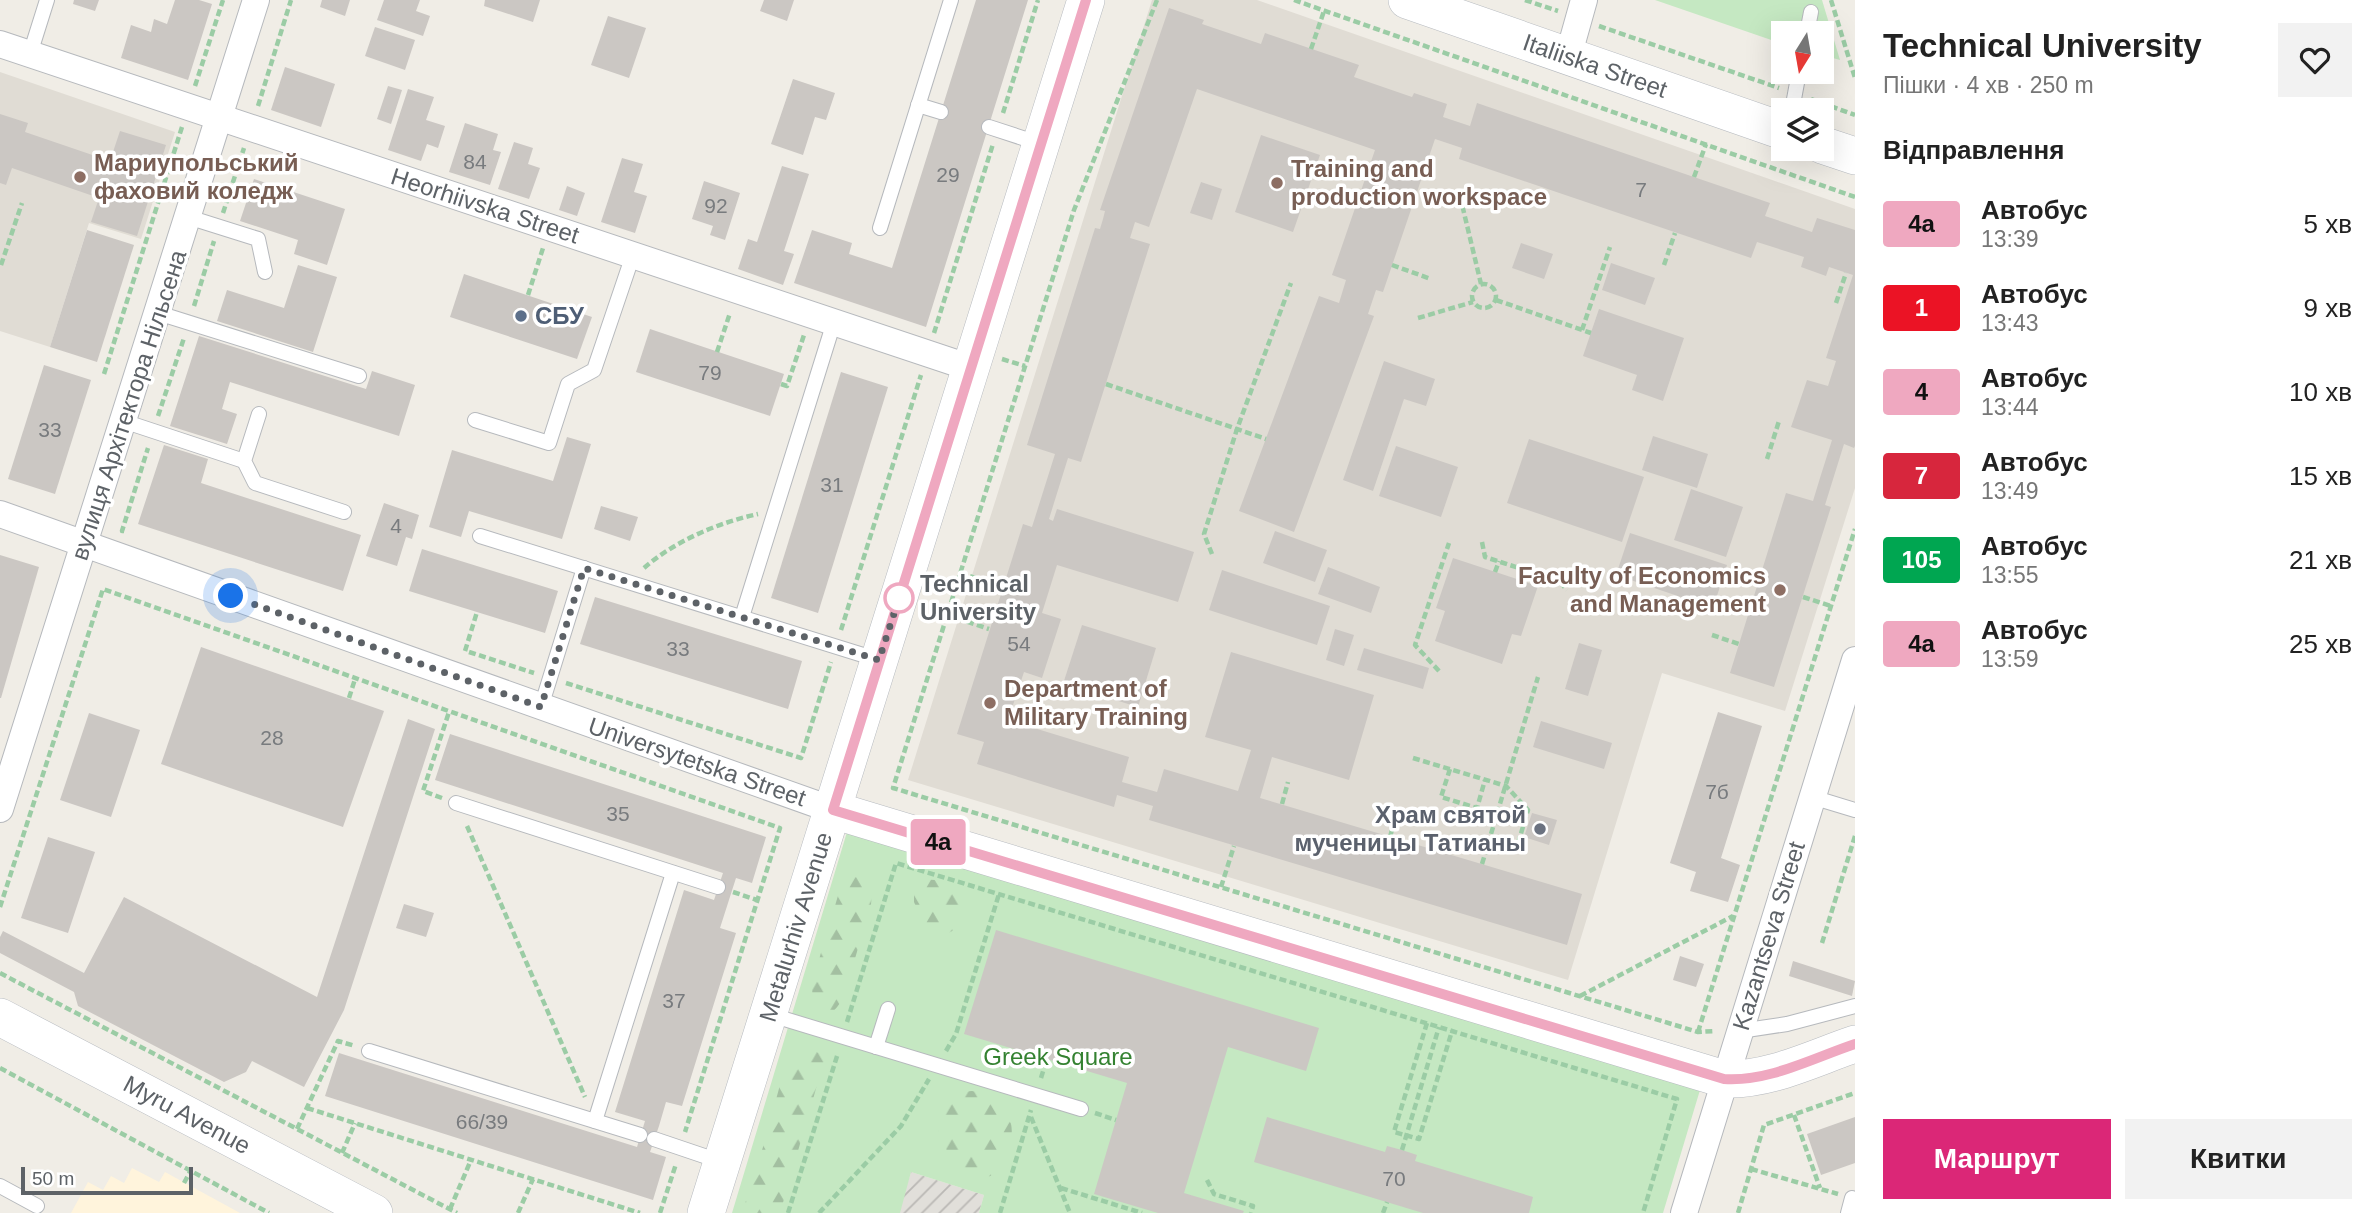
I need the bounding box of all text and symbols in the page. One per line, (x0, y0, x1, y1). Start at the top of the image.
north arrow (1771, 21, 1834, 84)
map controls (1771, 21, 1834, 161)
button: heart (2278, 23, 2352, 97)
text: Technical University (1883, 27, 2202, 64)
street label: Italiiska Street (1520, 28, 1671, 103)
text: Пішки · 4 хв · 250 m (1883, 72, 2094, 98)
button: layers (1771, 98, 1834, 161)
text: Відправлення (1883, 135, 2064, 165)
place label: Мариупольський фаховий коледж (94, 149, 299, 204)
house number: 84 (463, 150, 487, 173)
place label: Training and production workspace (1291, 155, 1547, 210)
street label: Heorhiivska Street (388, 162, 583, 249)
house number: 29 (936, 163, 960, 186)
marker: Мариупольський фаховий коледж (72, 169, 88, 185)
marker: Training and production workspace (1269, 175, 1285, 191)
house number: 7 (1635, 178, 1647, 201)
house number: 92 (704, 194, 728, 217)
text: Автобус (1981, 195, 2088, 225)
text: 5 хв (2304, 209, 2352, 239)
text: 4а (1908, 210, 1935, 237)
text: 13:39 (1981, 226, 2039, 252)
street label: вулиця Архітектора Нільсена (66, 246, 192, 563)
text: Автобус (1981, 279, 2088, 309)
text: 9 хв (2304, 293, 2352, 323)
text: 1 (1915, 294, 1928, 321)
place label: СБУ (535, 302, 585, 329)
marker: СБУ (513, 308, 529, 324)
text: 13:43 (1981, 310, 2039, 336)
house number: 79 (698, 361, 722, 384)
text: Автобус (1981, 363, 2088, 393)
text: 10 хв (2289, 377, 2352, 407)
text: 4 (1915, 378, 1928, 405)
text: 13:44 (1981, 394, 2039, 420)
house number: 33 (38, 418, 62, 441)
text: Автобус (1981, 447, 2088, 477)
text: 15 хв (2289, 461, 2352, 491)
text: 7 (1915, 462, 1928, 489)
house number: 31 (820, 473, 844, 496)
text: 13:49 (1981, 478, 2039, 504)
house number: 4 (390, 514, 402, 537)
text: Автобус (1981, 531, 2088, 561)
text: 21 хв (2289, 545, 2352, 575)
text: 105 (1901, 546, 1942, 573)
place label: Faculty of Economics and Management (1518, 562, 1766, 617)
text: 13:55 (1981, 562, 2039, 588)
place label: Technical University (920, 570, 1037, 625)
your location (213, 578, 248, 613)
marker: Faculty of Economics and Management (1772, 582, 1788, 598)
marker: Technical University (884, 583, 914, 613)
text: Автобус (1981, 615, 2088, 645)
text: 25 хв (2289, 629, 2352, 659)
text: 4а (1908, 630, 1935, 657)
house number: 54 (1007, 632, 1031, 655)
house number: 33 (666, 637, 690, 660)
text: 13:59 (1981, 646, 2039, 672)
place label: Department of Military Training (1004, 675, 1188, 730)
marker: Department of Military Training (982, 695, 998, 711)
street label: Universytetska Street (585, 712, 810, 812)
house number: 28 (260, 726, 284, 749)
house number: 7б (1705, 780, 1729, 803)
place label: Храм святой мученицы Татианы (1295, 801, 1526, 856)
house number: 35 (606, 802, 630, 825)
line badge: 4а (906, 819, 970, 865)
marker: Храм святой мученицы Татианы (1532, 821, 1548, 837)
text: 4а (925, 828, 951, 855)
street label: Metalurhiv Avenue (754, 829, 837, 1025)
street label: Kazantseva Street (1727, 838, 1810, 1034)
house number: 37 (662, 989, 686, 1012)
park label: Greek Square (983, 1043, 1133, 1070)
street label: Myru Avenue (119, 1070, 255, 1159)
house number: 66/39 (456, 1110, 508, 1133)
button: Маршрут (1883, 1119, 2111, 1199)
button: Квитки (2125, 1119, 2352, 1199)
scale bar (21, 1164, 192, 1196)
house number: 70 (1382, 1167, 1406, 1190)
text: 50 m (32, 1168, 74, 1189)

